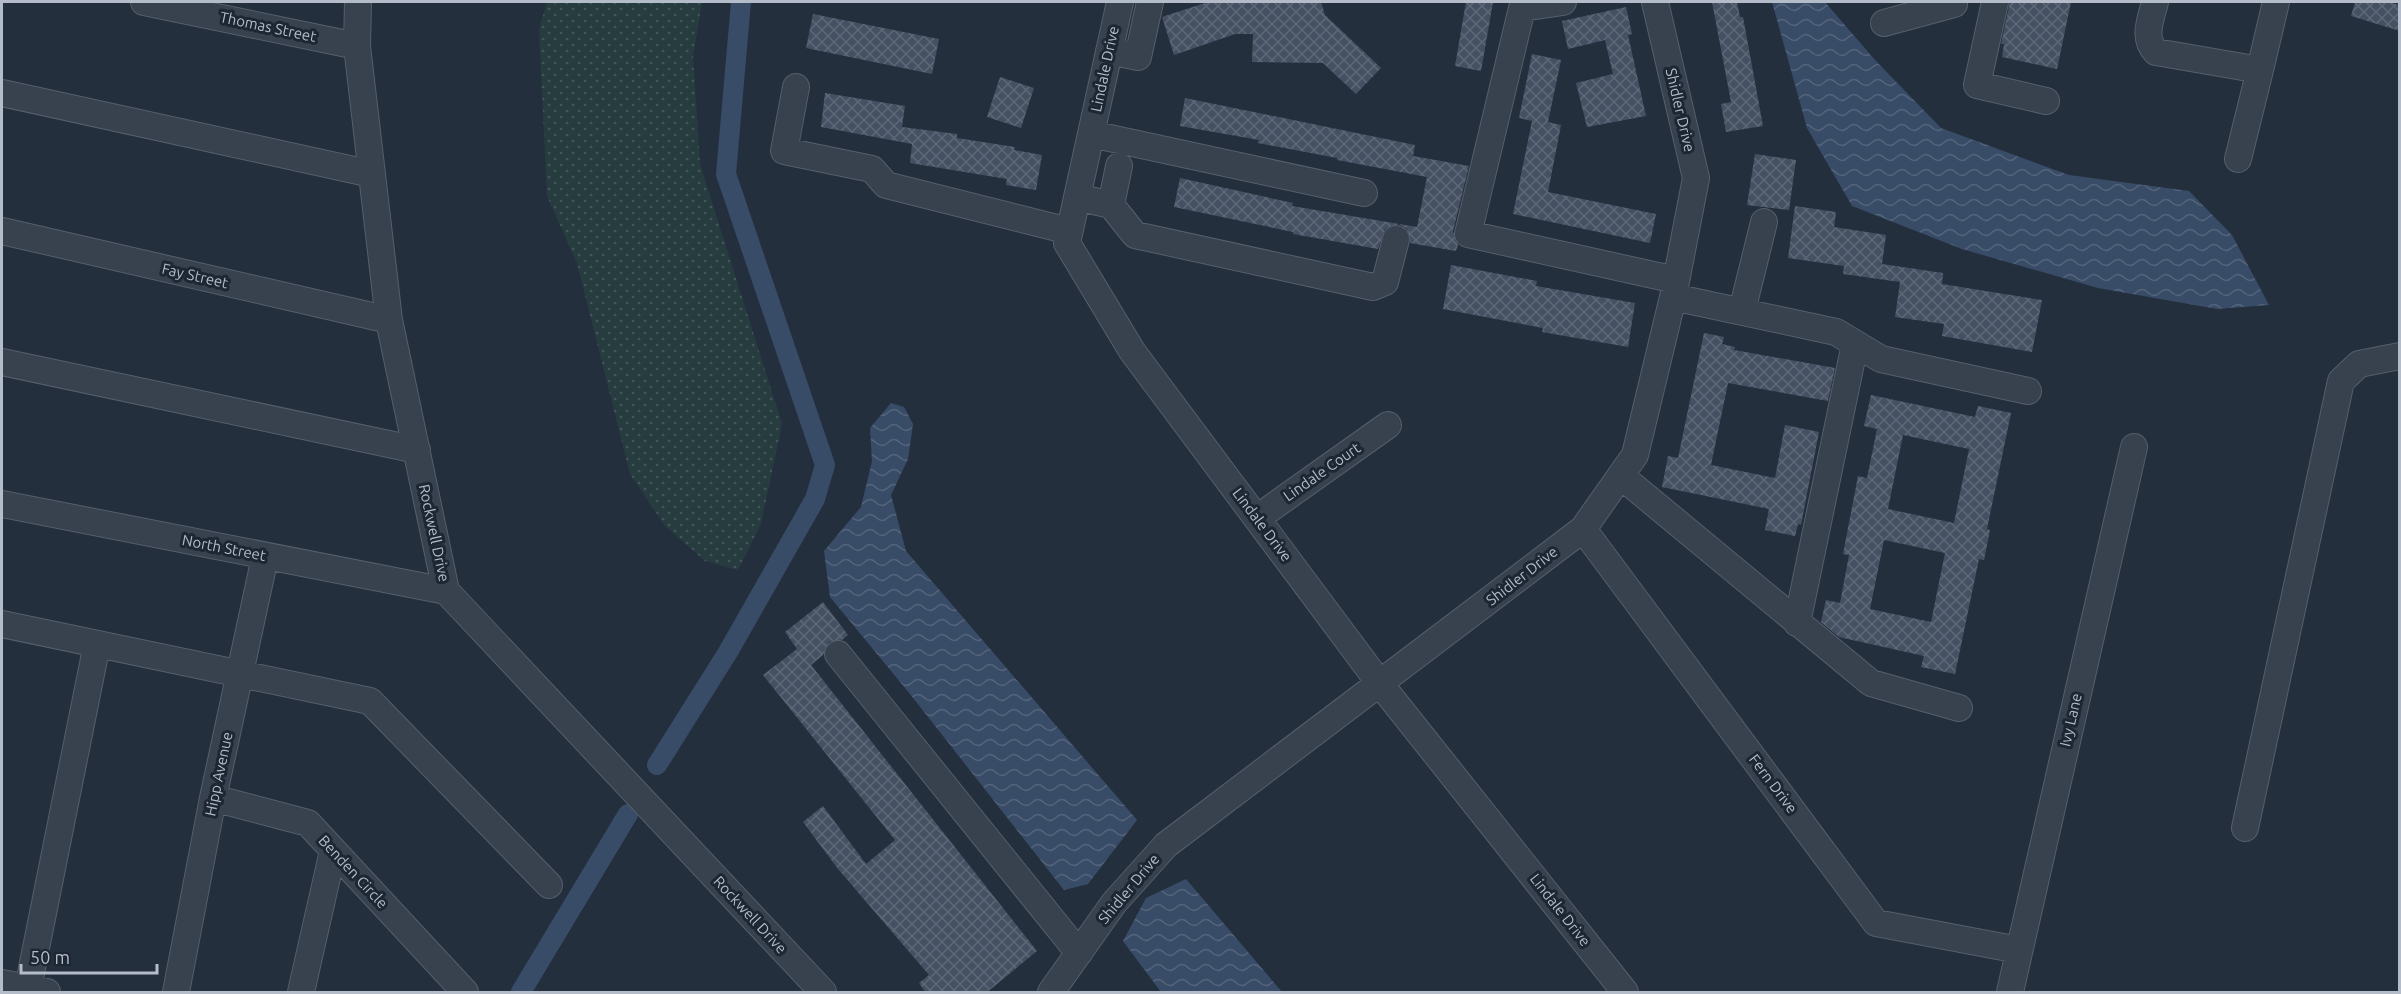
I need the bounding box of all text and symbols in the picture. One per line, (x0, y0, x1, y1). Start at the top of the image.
street label: Thomas Street (218, 8, 318, 45)
street label: Lindale Drive (1087, 24, 1122, 113)
street label: Shidler Drive (1663, 66, 1698, 154)
street label: Fay Street (160, 260, 230, 291)
street label: Lindale Court (1280, 439, 1364, 504)
street label: Rockwell Drive (416, 483, 453, 583)
street label: Lindale Drive (1229, 485, 1295, 565)
street label: North Street (181, 531, 268, 564)
street label: Shidler Drive (1483, 543, 1561, 609)
street label: Ivy Lane (2056, 692, 2085, 748)
street label: Hipp Avenue (201, 730, 236, 818)
street label: Fern Drive (1746, 751, 1801, 816)
street label: Benden Circle (315, 832, 391, 912)
street label: Shidler Drive (1095, 850, 1163, 927)
street label: Lindale Drive (1527, 870, 1594, 949)
street label: Rockwell Drive (710, 873, 790, 957)
scale bar (21, 937, 158, 975)
text: 50 m (30, 947, 70, 967)

